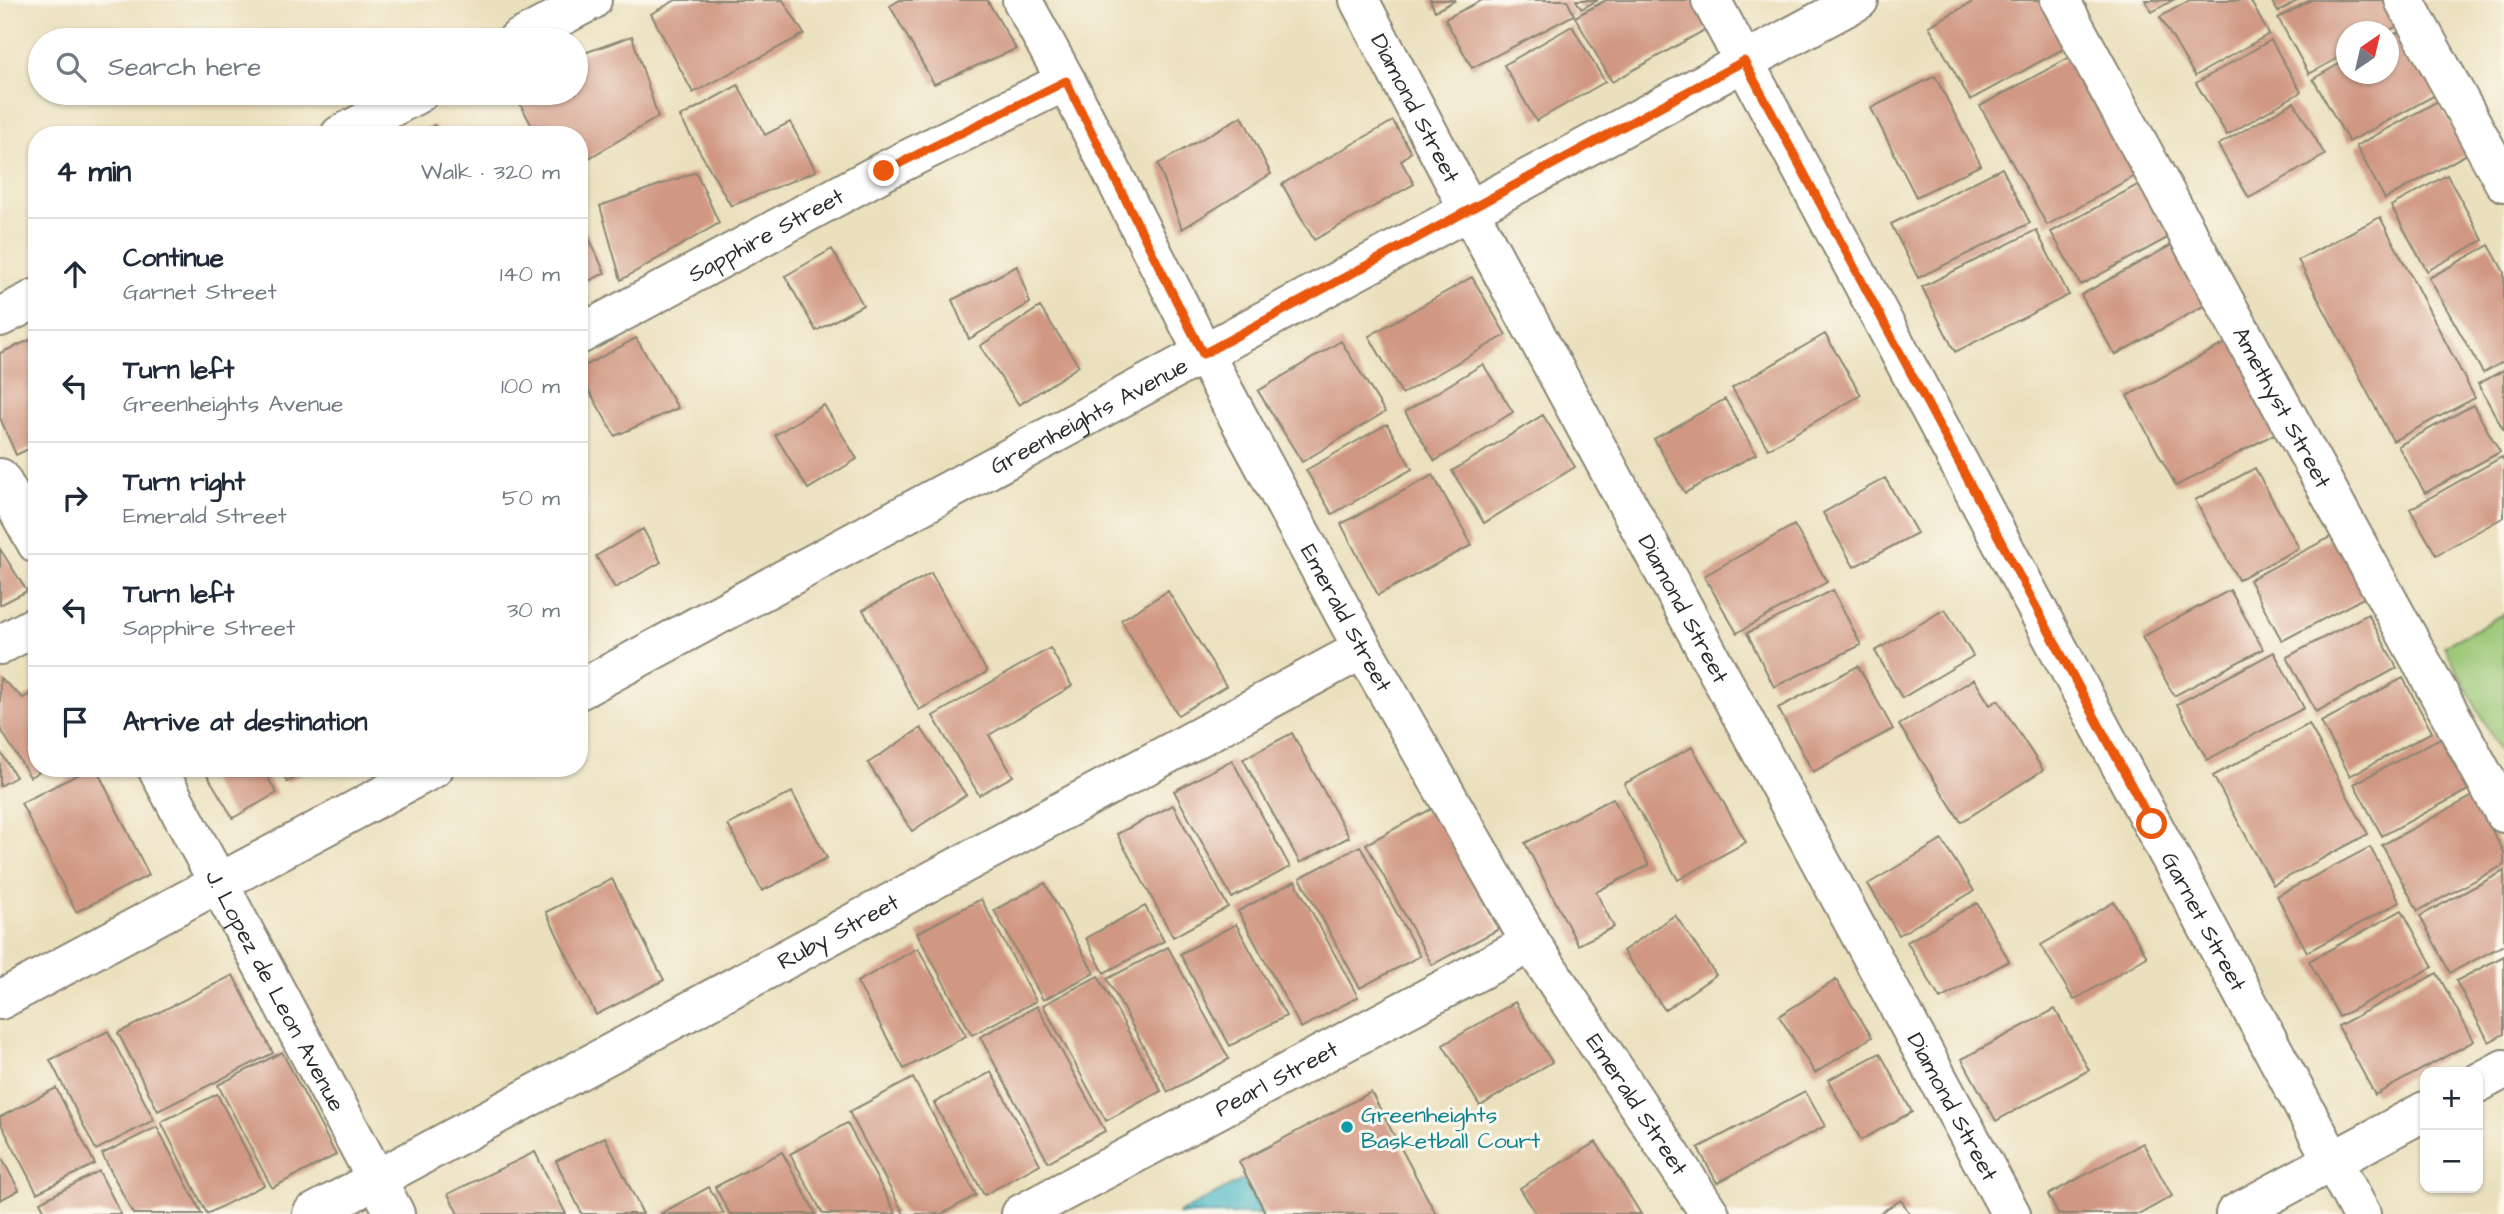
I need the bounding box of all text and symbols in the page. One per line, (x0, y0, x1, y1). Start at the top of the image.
north arrow (2336, 21, 2399, 84)
search box (28, 28, 588, 105)
street label: Diamond Street (1362, 28, 1467, 189)
icon: search (52, 48, 90, 86)
text: Search here (108, 49, 261, 85)
text: 4 min (56, 151, 131, 193)
route end (868, 155, 899, 186)
text: Walk · 320 m (421, 156, 560, 188)
street label: Sapphire Street (683, 180, 850, 290)
text: Continue (123, 240, 224, 276)
icon: ahead (56, 255, 94, 293)
text: 140 m (500, 258, 560, 290)
text: Garnet Street (123, 276, 277, 308)
street label: Amethyst Street (2224, 321, 2339, 495)
street label: Greenheights Avenue (985, 350, 1194, 483)
text: Turn left (123, 352, 234, 388)
icon: left (56, 367, 94, 405)
text: 100 m (501, 370, 560, 402)
text: Greenheights Avenue (123, 388, 343, 420)
text: Turn right (123, 464, 245, 500)
icon: right (56, 479, 94, 517)
text: 50 m (502, 482, 560, 514)
text: Emerald Street (123, 500, 287, 532)
street label: Diamond Street (1630, 529, 1737, 690)
street label: Emerald Street (1292, 539, 1400, 699)
text: Turn left (123, 576, 234, 612)
icon: left (56, 591, 94, 629)
text: 30 m (507, 594, 560, 626)
text: Sapphire Street (123, 612, 295, 644)
icon: arrive (56, 703, 94, 741)
text: Arrive at destination (123, 704, 368, 740)
route start (2136, 808, 2167, 839)
street label: Garnet Street (2153, 846, 2254, 998)
street label: J. Lopez de Leon Avenue (197, 864, 352, 1117)
street label: Ruby Street (772, 886, 905, 978)
street label: Emerald Street (1578, 1027, 1696, 1183)
street label: Diamond Street (1899, 1027, 2006, 1188)
street label: Pearl Street (1209, 1033, 1345, 1125)
map controls (2420, 1067, 2483, 1193)
button: + (2420, 1067, 2483, 1130)
place label: Greenheights Basketball Court (1361, 1099, 1541, 1157)
marker: Greenheights Basketball Court (1339, 1119, 1355, 1135)
button: − (2420, 1130, 2483, 1193)

